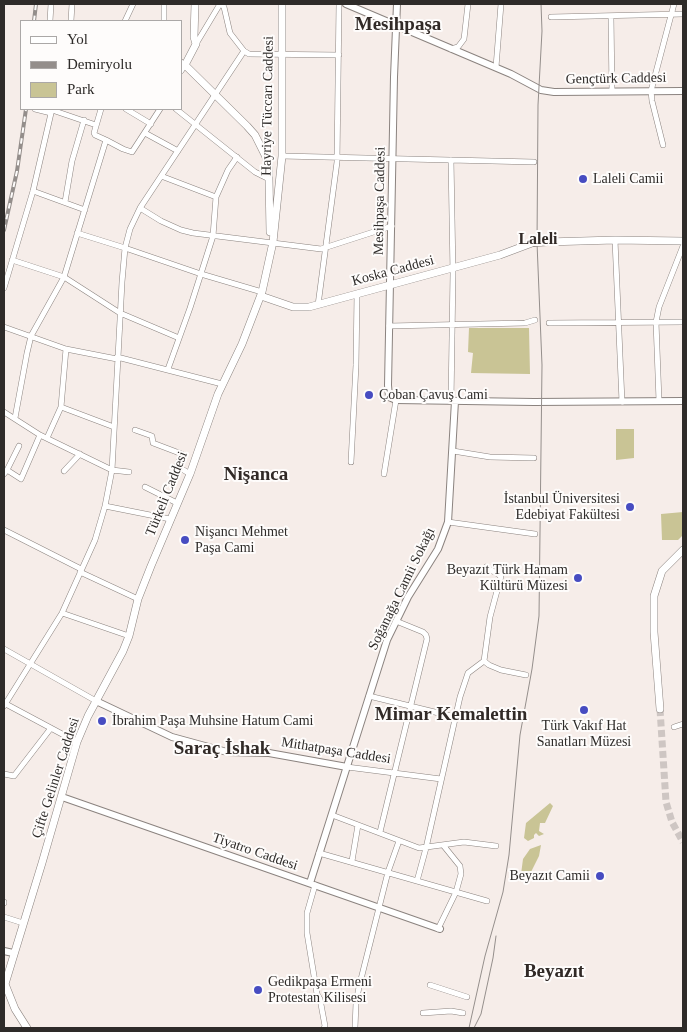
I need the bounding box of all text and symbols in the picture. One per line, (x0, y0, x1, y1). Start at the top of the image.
district label: Mesihpaşa (355, 14, 441, 36)
legend (20, 20, 182, 110)
text: Yol (67, 31, 88, 47)
street label: Hayriye Tüccarı Caddesi (258, 36, 278, 176)
text: Demiryolu (67, 56, 132, 72)
street label: Gençtürk Caddesi (566, 70, 666, 88)
text: Park (67, 81, 95, 97)
street label: Mesihpaşa Caddesi (371, 147, 389, 255)
place label: Laleli Camii (593, 171, 663, 187)
marker: Laleli Camii (577, 173, 589, 185)
district label: Laleli (518, 230, 558, 250)
street label: Koska Caddesi (350, 252, 436, 290)
place label: Çoban Çavuş Cami (379, 387, 488, 403)
marker: Çoban Çavuş Cami (363, 389, 375, 401)
street label: Türkeli Caddesi (142, 449, 192, 539)
district label: Nişanca (224, 464, 288, 486)
place label: İstanbul Üniversitesi Edebiyat Fakültesi (504, 491, 620, 524)
marker: İstanbul Üniversitesi Edebiyat Fakültesi (624, 501, 636, 513)
place label: Nişancı Mehmet Paşa Cami (195, 524, 288, 556)
street label: Soğanağa Camii Sokağı (365, 525, 439, 653)
marker: Nişancı Mehmet Paşa Cami (179, 534, 191, 546)
place label: Beyazıt Türk Hamam Kültürü Müzesi (447, 562, 568, 594)
marker: Beyazıt Türk Hamam Kültürü Müzesi (572, 572, 584, 584)
district label: Mimar Kemalettin (375, 704, 527, 726)
marker: Türk Vakıf Hat Sanatları Müzesi (578, 704, 590, 716)
place label: İbrahim Paşa Muhsine Hatum Cami (112, 713, 313, 729)
marker: İbrahim Paşa Muhsine Hatum Cami (96, 715, 108, 727)
street label: Çifte Gelinler Caddesi (29, 716, 83, 840)
place label: Türk Vakıf Hat Sanatları Müzesi (537, 718, 631, 750)
street label: Mithatpaşa Caddesi (280, 734, 392, 768)
district label: Saraç İshak (174, 738, 270, 760)
street label: Tiyatro Caddesi (210, 830, 300, 874)
place label: Beyazıt Camii (510, 868, 590, 884)
marker: Beyazıt Camii (594, 870, 606, 882)
district label: Beyazıt (524, 961, 584, 983)
place label: Gedikpaşa Ermeni Protestan Kilisesi (268, 974, 372, 1006)
marker: Gedikpaşa Ermeni Protestan Kilisesi (252, 984, 264, 996)

